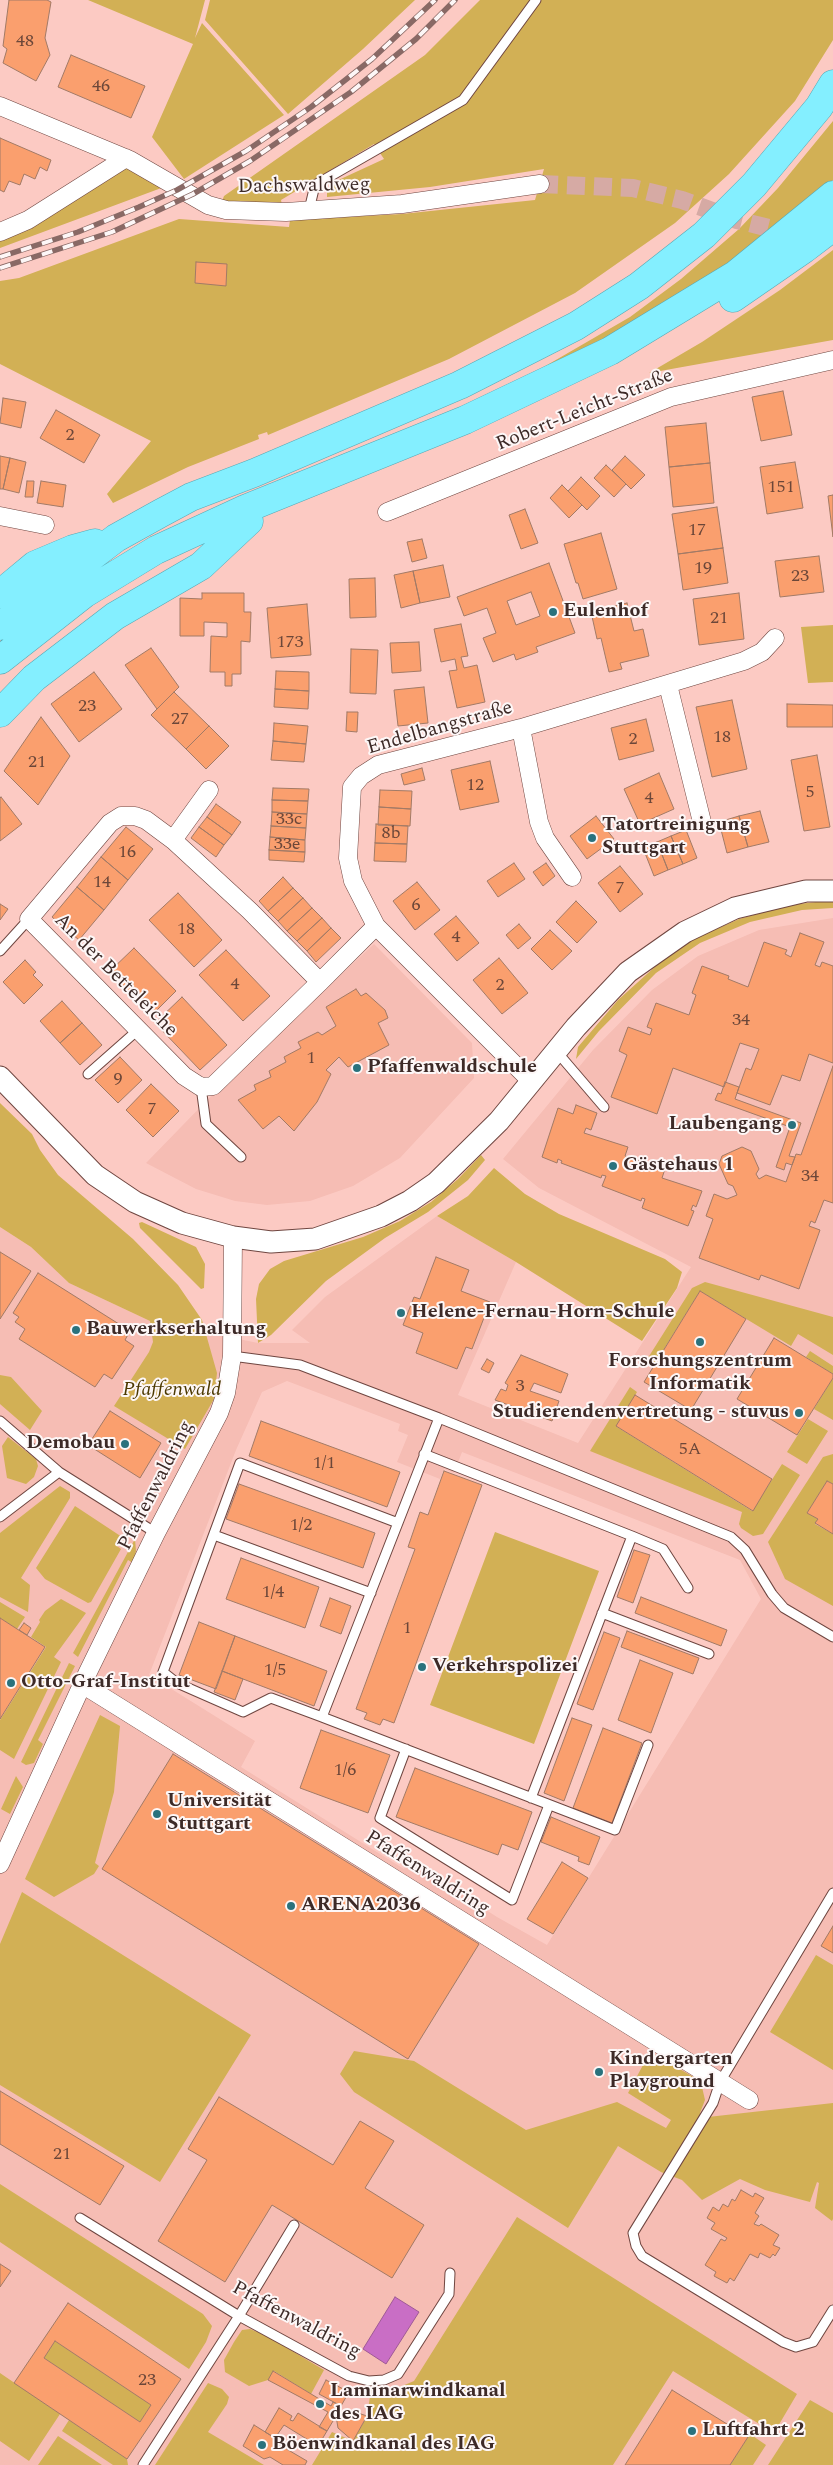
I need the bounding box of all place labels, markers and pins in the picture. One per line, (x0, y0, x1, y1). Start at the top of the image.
place label: Eulenhof (563, 600, 648, 624)
marker: Eulenhof (547, 606, 559, 618)
place label: Tatortreinigung Stuttgart (602, 814, 750, 861)
marker: Tatortreinigung Stuttgart (586, 832, 598, 844)
place label: Pfaffenwaldschule (367, 1056, 537, 1080)
marker: Pfaffenwaldschule (351, 1062, 363, 1074)
place label: Laubengang (669, 1113, 782, 1137)
marker: Laubengang (786, 1119, 798, 1131)
place label: Gästehaus 1 (623, 1154, 734, 1178)
marker: Gästehaus 1 (607, 1160, 619, 1172)
place label: Helene-Fernau-Horn-Schule (411, 1301, 674, 1325)
marker: Helene-Fernau-Horn-Schule (395, 1307, 407, 1319)
place label: Bauwerkserhaltung (86, 1318, 266, 1342)
marker: Bauwerkserhaltung (70, 1324, 82, 1336)
marker: Forschungszentrum Informatik (694, 1336, 706, 1348)
place label: Forschungszentrum Informatik (608, 1350, 792, 1397)
place label: Studierendenvertretung - stuvus (493, 1401, 789, 1425)
marker: Studierendenvertretung - stuvus (793, 1407, 805, 1419)
place label: Demobau (26, 1432, 115, 1456)
marker: Demobau (119, 1438, 131, 1450)
place label: Verkehrspolizei (432, 1655, 578, 1679)
marker: Verkehrspolizei (416, 1661, 428, 1673)
place label: Otto-Graf-Institut (21, 1671, 190, 1695)
marker: Otto-Graf-Institut (5, 1677, 17, 1689)
place label: Universität Stuttgart (167, 1790, 272, 1837)
marker: Universität Stuttgart (151, 1808, 163, 1820)
place label: ARENA2036 (301, 1894, 421, 1918)
marker: ARENA2036 (285, 1900, 297, 1912)
place label: Kindergarten Playground (609, 2048, 733, 2095)
marker: Kindergarten Playground (593, 2066, 605, 2078)
place label: Laminarwindkanal des IAG (330, 2380, 506, 2427)
marker: Laminarwindkanal des IAG (314, 2398, 326, 2410)
place label: Luftfahrt 2 (702, 2419, 804, 2443)
marker: Luftfahrt 2 (686, 2425, 698, 2437)
place label: Böenwindkanal des IAG (272, 2433, 495, 2457)
marker: Böenwindkanal des IAG (256, 2439, 268, 2451)

